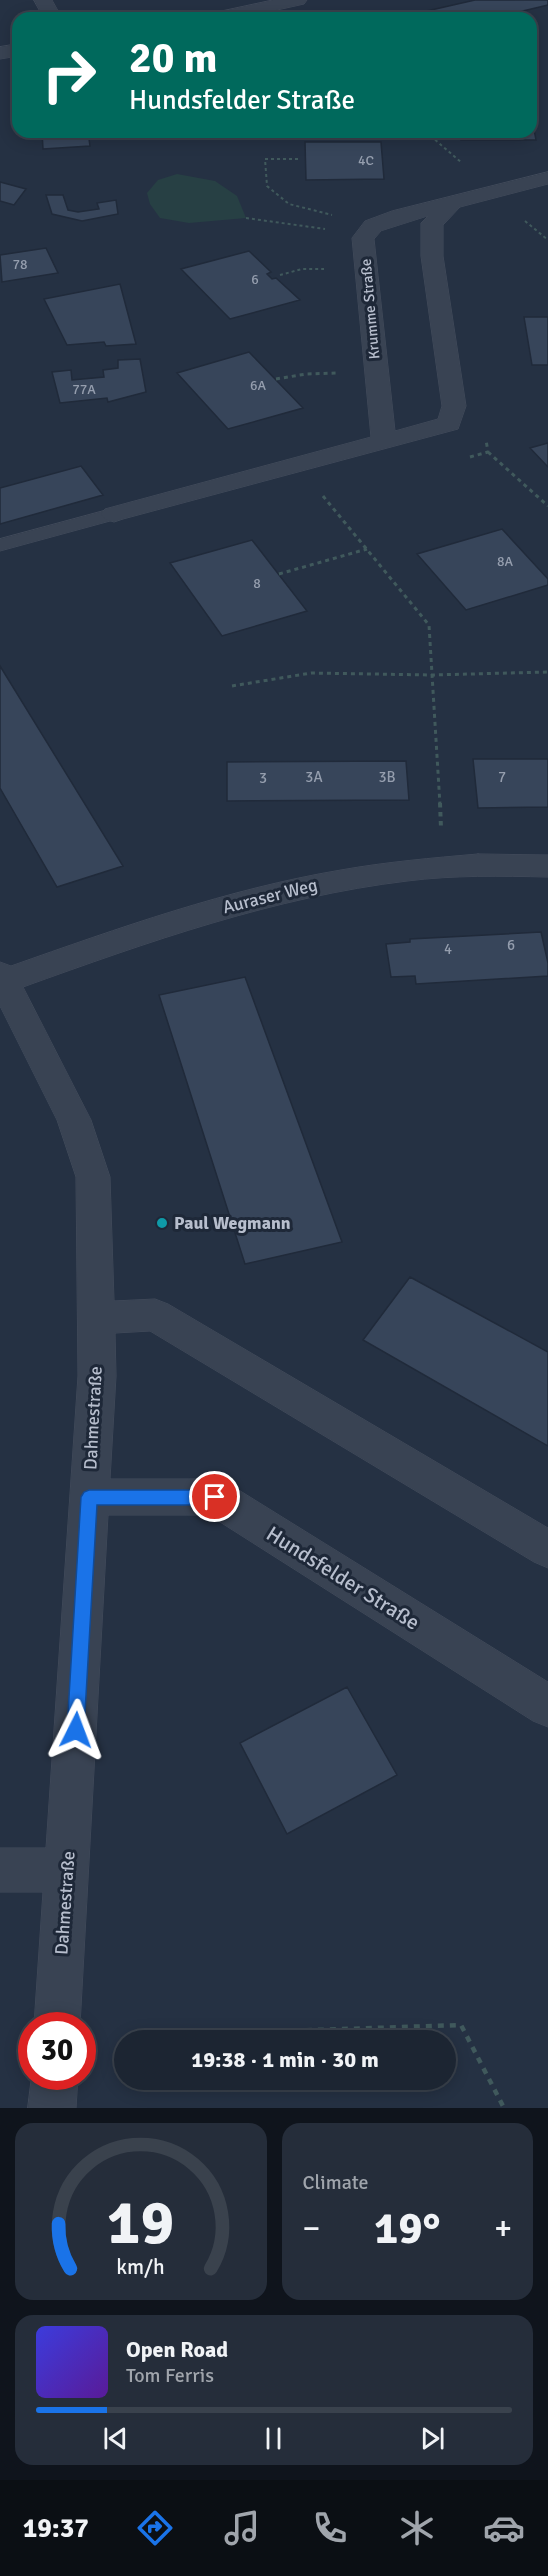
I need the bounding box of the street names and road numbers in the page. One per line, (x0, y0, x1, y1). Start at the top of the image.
street label: Krumme Straße (357, 258, 383, 360)
street label: Auraser Weg (220, 874, 320, 918)
street label: Dahmestraße (79, 1366, 107, 1470)
street label: Hundsfelder Straße (262, 1520, 424, 1636)
street label: Dahmestraße (50, 1850, 80, 1956)

